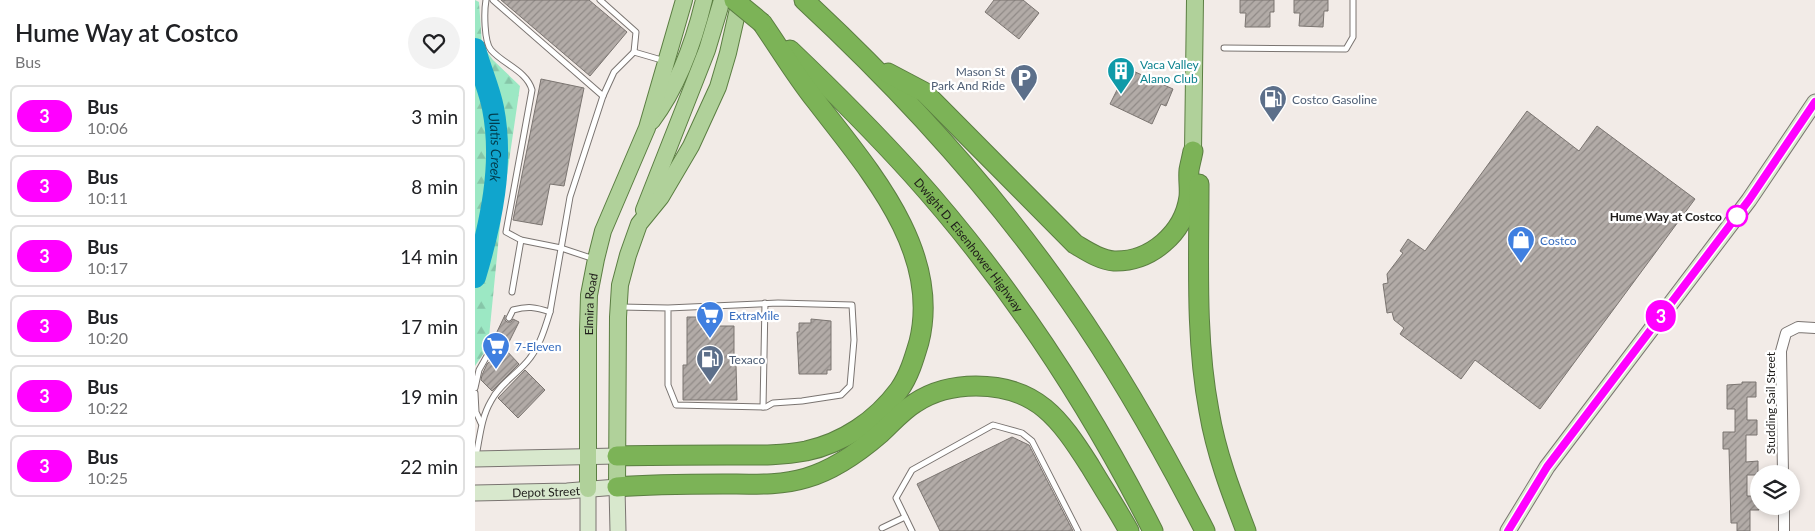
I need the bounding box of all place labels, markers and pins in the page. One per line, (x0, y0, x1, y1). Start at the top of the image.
building icon: Vaca Valley Alano Club (1106, 56, 1136, 95)
place label: Vaca Valley Alano Club (1140, 57, 1200, 86)
parking icon: Mason St Park And Ride (1009, 63, 1039, 102)
place label: Mason St Park And Ride (931, 64, 1006, 93)
fuel station icon: Costco Gasoline (1258, 84, 1288, 123)
place label: Costco Gasoline (1292, 92, 1377, 107)
marker: Hume Way at Costco (1726, 205, 1748, 227)
place label: Hume Way at Costco (1610, 209, 1722, 224)
shop icon: Costco (1506, 225, 1536, 264)
place label: Costco (1540, 233, 1577, 248)
supermarket icon: ExtraMile (695, 300, 725, 339)
place label: ExtraMile (729, 308, 779, 323)
supermarket icon: 7-Eleven (481, 331, 511, 370)
place label: 7-Eleven (515, 339, 561, 354)
fuel station icon: Texaco (695, 344, 725, 383)
place label: Texaco (729, 352, 765, 367)

